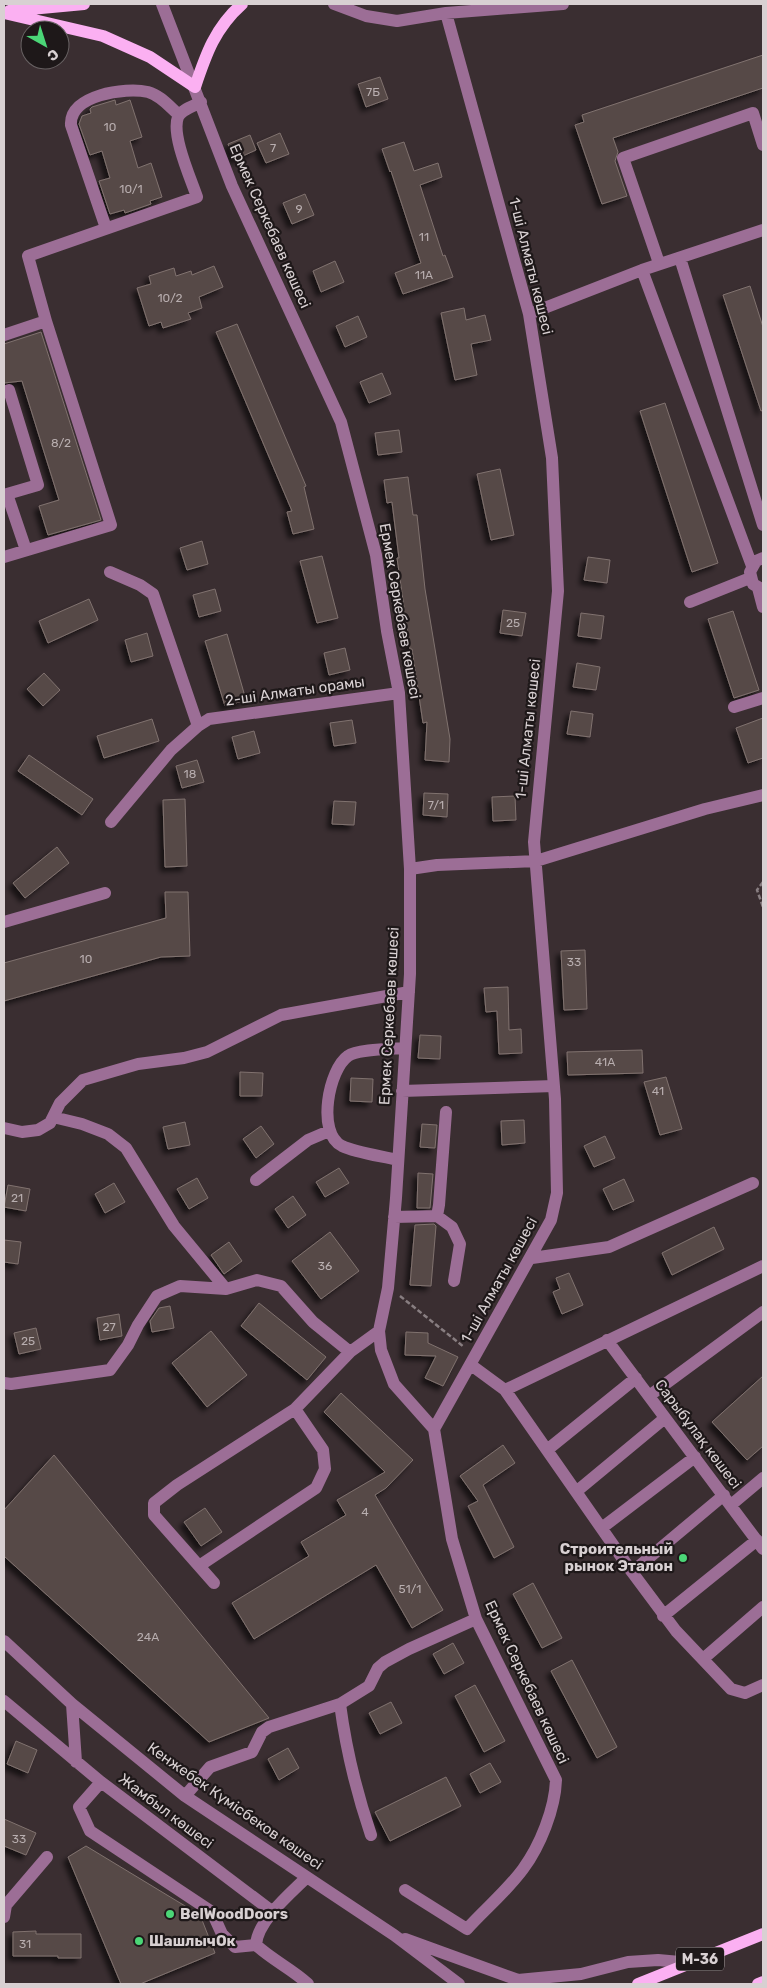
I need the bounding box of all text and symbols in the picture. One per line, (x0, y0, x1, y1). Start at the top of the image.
north arrow (20, 20, 70, 70)
text: С (44, 45, 62, 65)
house number: 7Б (366, 85, 380, 99)
house number: 10 (104, 120, 116, 134)
street label: Ермек Серкебаев көшесі (226, 141, 314, 311)
house number: 7 (270, 141, 276, 155)
house number: 10/1 (119, 182, 143, 196)
street label: 1-ші Алматы көшесі (505, 196, 557, 336)
house number: 9 (295, 202, 303, 216)
house number: 11 (419, 230, 429, 244)
house number: 11А (415, 268, 433, 282)
house number: 10/2 (157, 291, 183, 305)
house number: 8/2 (51, 436, 71, 450)
street label: Ермек Серкебаев көшесі (376, 522, 424, 700)
house number: 25 (506, 616, 520, 630)
street label: 1-ші Алматы көшесі (512, 658, 544, 800)
street label: 2-ші Алматы орамы (224, 672, 366, 710)
house number: 18 (184, 767, 196, 781)
house number: 7/1 (428, 798, 444, 812)
street label: Ермек Серкебаев көшесі (375, 927, 403, 1105)
house number: 10 (80, 952, 92, 966)
house number: 33 (567, 955, 581, 969)
house number: 41А (595, 1055, 615, 1069)
house number: 41 (652, 1084, 664, 1098)
house number: 21 (11, 1191, 23, 1205)
street label: 1-ші Алматы көшесі (457, 1214, 541, 1346)
house number: 36 (318, 1259, 332, 1273)
house number: 27 (102, 1320, 116, 1334)
house number: 25 (21, 1334, 35, 1348)
street label: Сарыбұлақ көшесі (651, 1376, 745, 1492)
house number: 4 (361, 1505, 369, 1519)
place label: Строительный рынок Эталон (560, 1540, 673, 1575)
marker: Строительный рынок Эталон (677, 1552, 689, 1564)
house number: 51/1 (399, 1582, 421, 1596)
street label: Ермек Серкебаев көшесі (481, 1598, 573, 1766)
house number: 24А (137, 1630, 159, 1644)
street label: Кенжебек Күмісбеков көшесі (144, 1738, 326, 1874)
street label: Жамбыл көшесі (115, 1770, 217, 1852)
house number: 33 (12, 1832, 26, 1846)
place label: BelWoodDoors (180, 1905, 288, 1923)
marker: BelWoodDoors (164, 1908, 176, 1920)
place label: ШашлычОк (149, 1932, 236, 1950)
marker: ШашлычОк (133, 1935, 145, 1947)
house number: 31 (19, 1937, 31, 1951)
road number: M-36 (676, 1948, 724, 1970)

